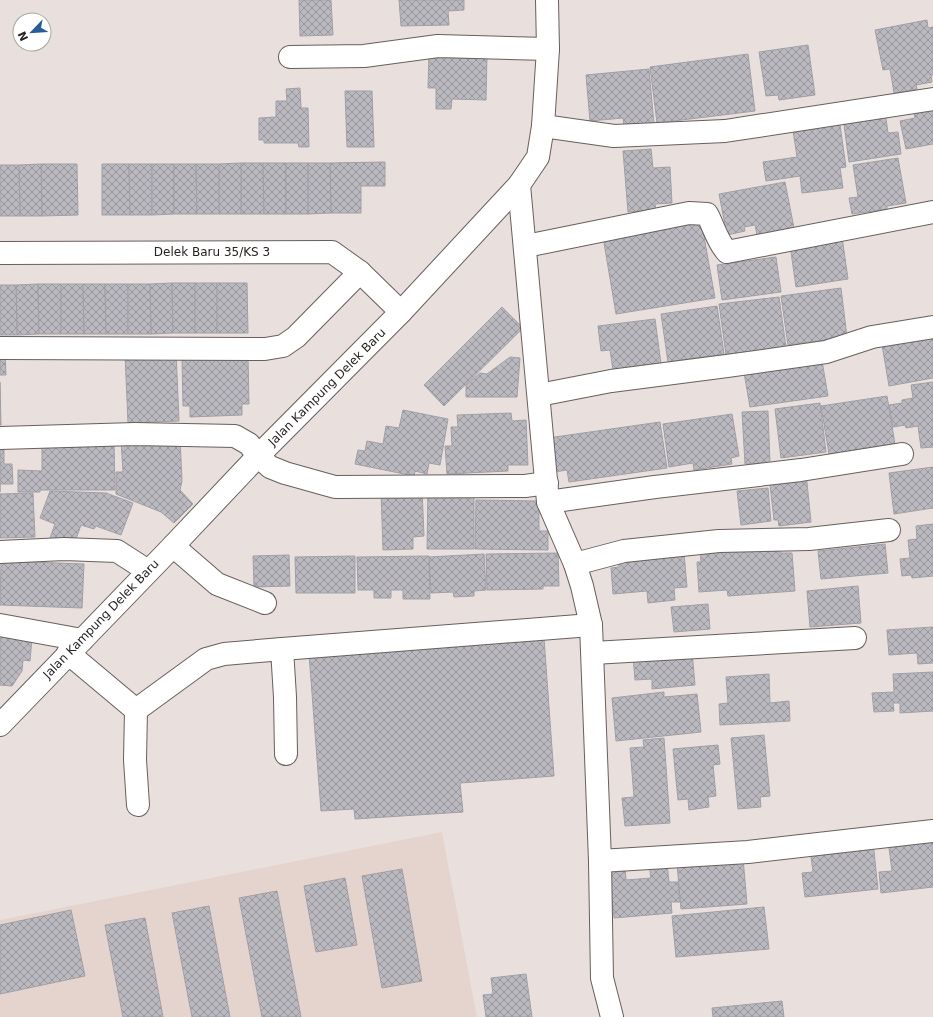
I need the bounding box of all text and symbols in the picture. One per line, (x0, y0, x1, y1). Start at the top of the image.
north arrow (12, 12, 52, 52)
text: N (16, 29, 31, 43)
street label: Delek Baru 35/KS 3 (154, 245, 270, 259)
street label: Jalan Kampung Delek Baru (265, 325, 389, 449)
street label: Jalan Kampung Delek Baru (40, 557, 162, 682)

